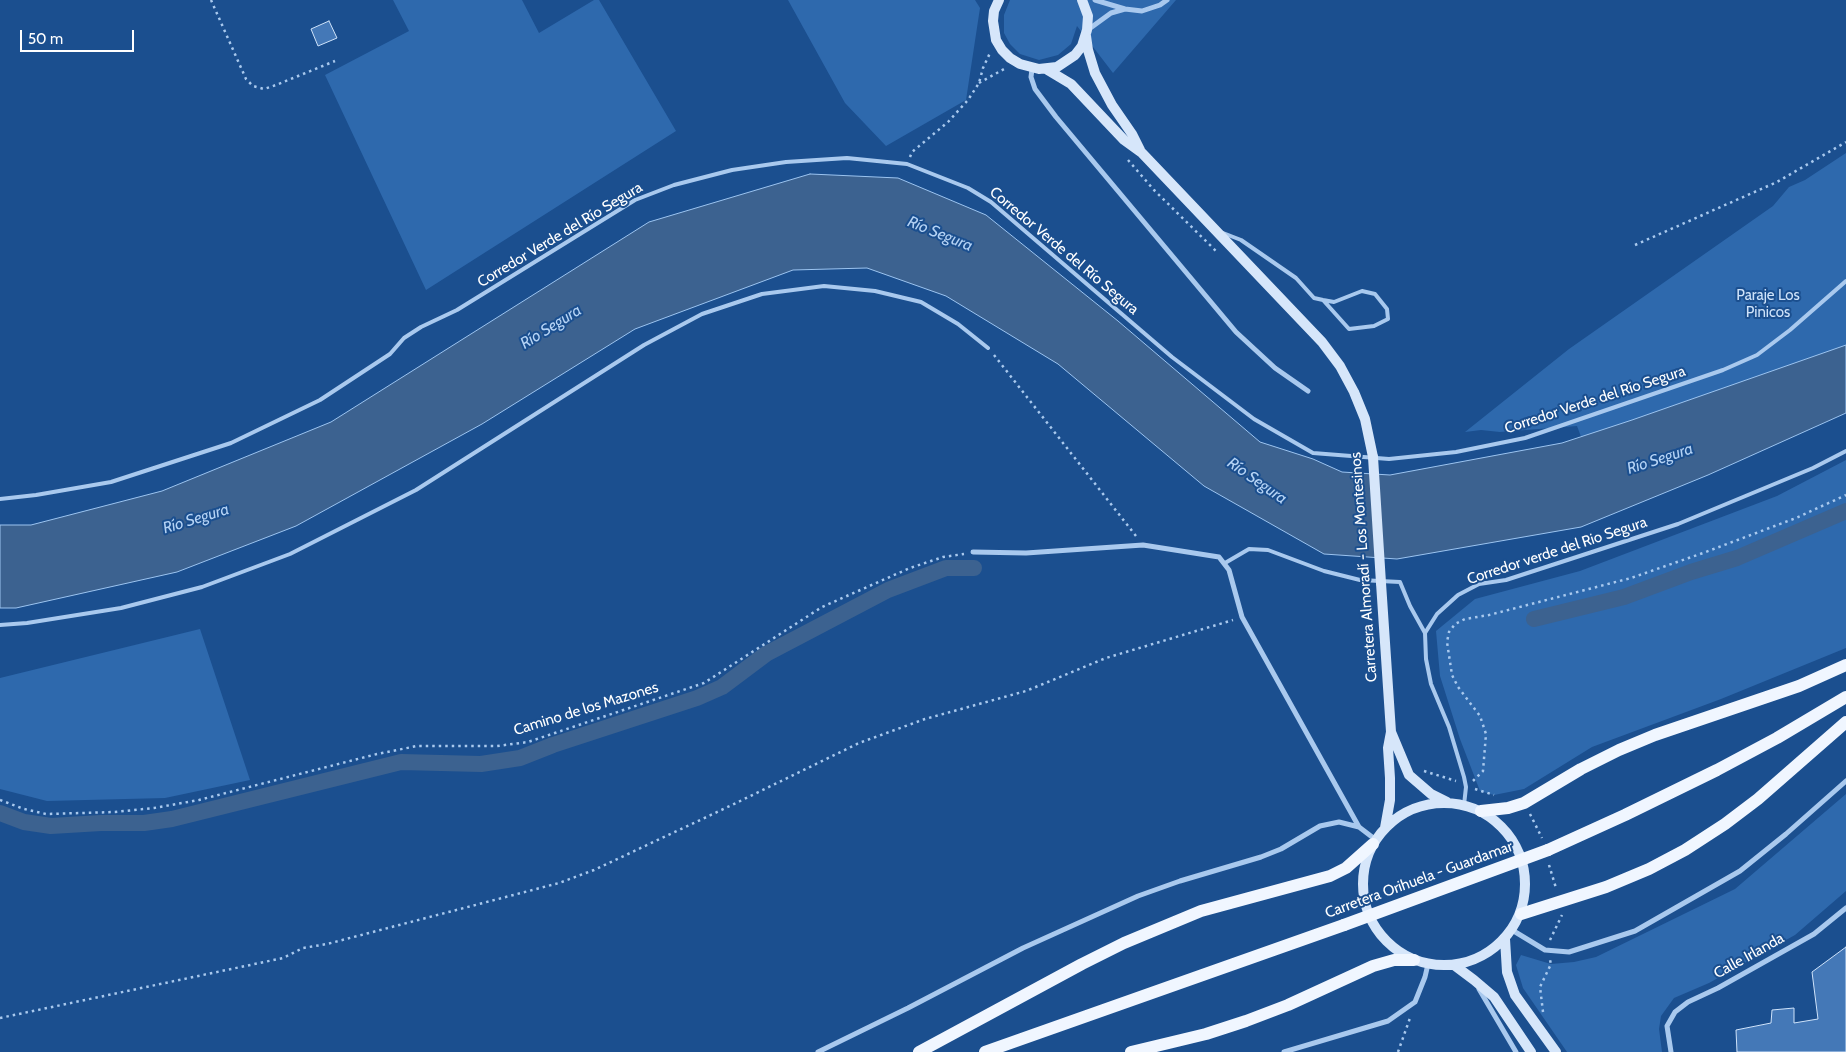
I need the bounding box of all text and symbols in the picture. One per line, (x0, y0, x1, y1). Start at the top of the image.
scale bar (22, 20, 136, 52)
text: 50 m (28, 30, 63, 48)
street label: Corredor Verde del Río Segura (474, 179, 646, 291)
street label: Corredor Verde del Río Segura (986, 183, 1142, 319)
water label: Río Segura (905, 212, 975, 256)
park label: Paraje Los Pinicos (1736, 287, 1800, 322)
water label: Río Segura (517, 301, 585, 353)
street label: Corredor Verde del Río Segura (1502, 362, 1688, 438)
water label: Río Segura (1624, 439, 1696, 479)
street label: Carretera Almoradí - Los Montesinos (1347, 451, 1381, 683)
water label: Río Segura (1223, 454, 1291, 508)
water label: Río Segura (160, 500, 232, 538)
street label: Corredor verde del Rio Segura (1465, 513, 1649, 589)
street label: Camino de los Mazones (512, 678, 660, 740)
street label: Carretera Orihuela - Guardamar (1323, 838, 1515, 922)
street label: Calle Irlanda (1711, 929, 1787, 983)

